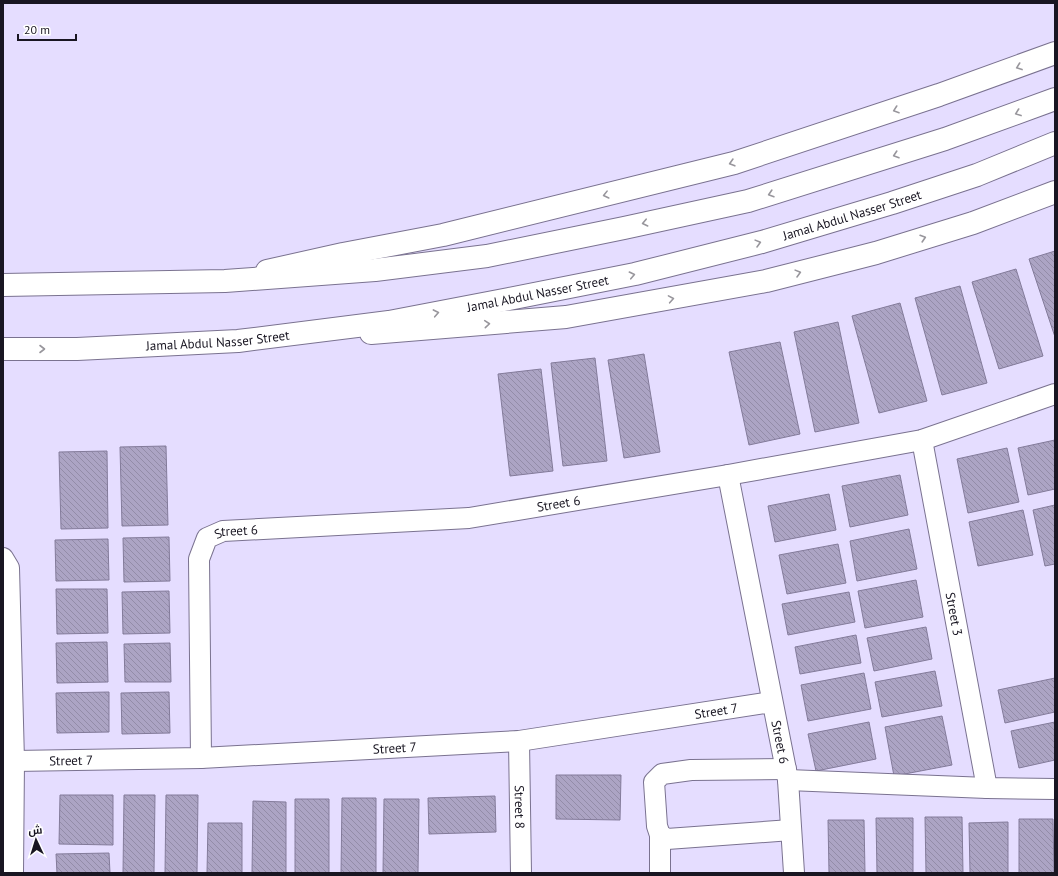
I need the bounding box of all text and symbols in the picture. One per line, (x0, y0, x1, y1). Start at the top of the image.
scale bar (18, 16, 76, 42)
text: 20 m (24, 22, 50, 37)
one-way arrow (1015, 62, 1022, 70)
one-way arrow (893, 105, 900, 114)
one-way arrow (1015, 108, 1022, 116)
one-way arrow (892, 150, 899, 159)
one-way arrow (729, 158, 736, 167)
street label: Jamal Abdul Nasser Street (780, 185, 924, 244)
one-way arrow (768, 189, 775, 197)
one-way arrow (603, 190, 610, 199)
one-way arrow (642, 219, 648, 227)
one-way arrow (920, 234, 927, 243)
one-way arrow (755, 240, 761, 248)
one-way arrow (794, 269, 801, 278)
street label: Jamal Abdul Nasser Street (465, 271, 611, 316)
one-way arrow (629, 271, 635, 279)
one-way arrow (668, 295, 674, 303)
one-way arrow (433, 309, 439, 318)
one-way arrow (484, 319, 490, 328)
street label: Jamal Abdul Nasser Street (144, 326, 291, 354)
one-way arrow (39, 345, 45, 353)
street label: Street 6 (535, 491, 581, 515)
street label: Street 6 (211, 521, 258, 542)
street label: Street 3 (942, 591, 967, 637)
street label: Street 7 (693, 699, 739, 722)
street label: Street 6 (768, 719, 793, 765)
street label: Street 7 (372, 738, 417, 757)
street label: Street 7 (49, 751, 93, 769)
street label: Street 8 (511, 785, 529, 829)
north arrow (16, 820, 56, 860)
text: ش (28, 823, 43, 837)

